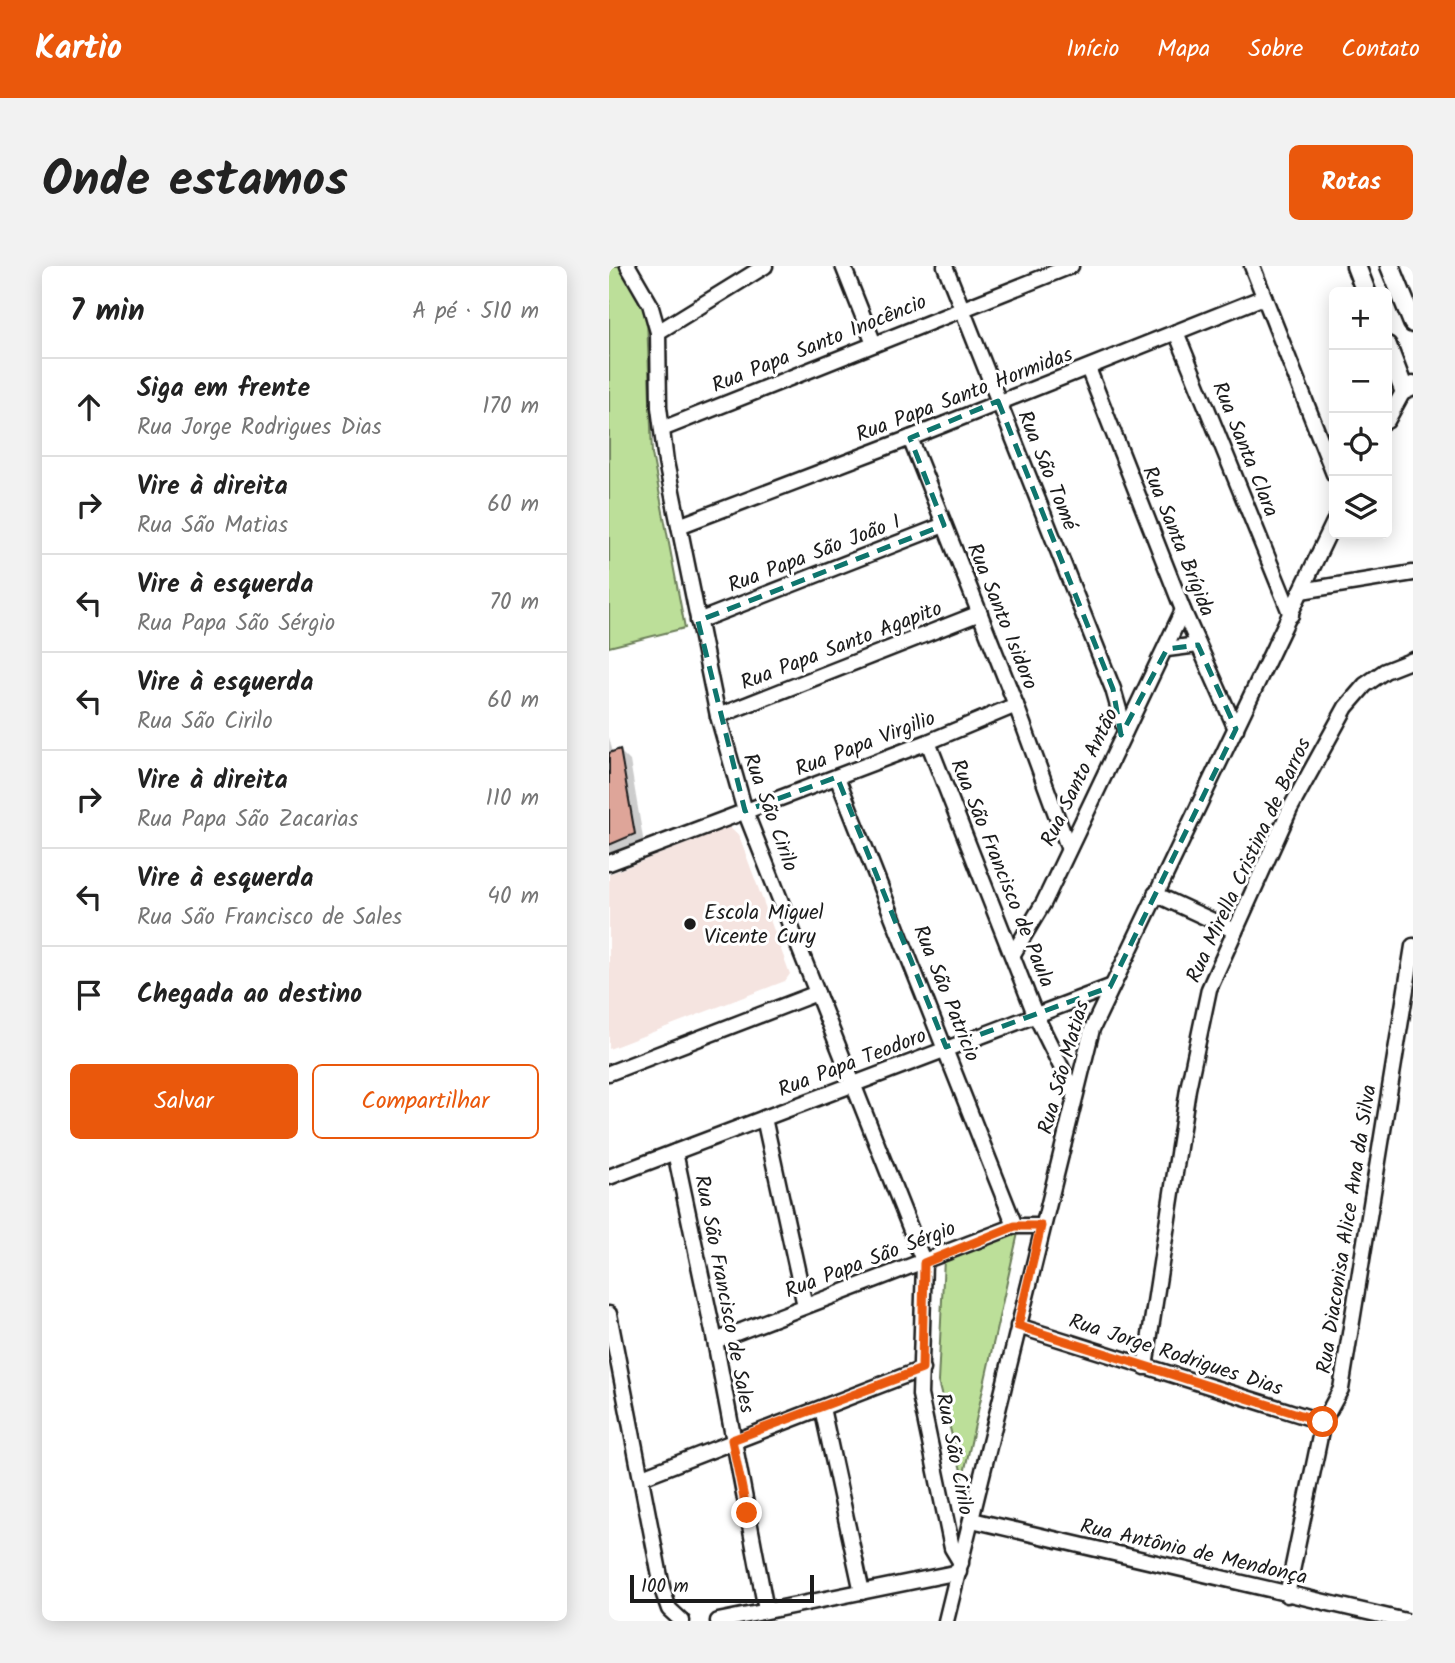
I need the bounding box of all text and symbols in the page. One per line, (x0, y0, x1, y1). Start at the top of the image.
text: Kartio (35, 23, 122, 76)
text: Início (1066, 30, 1119, 69)
text: Mapa (1157, 30, 1210, 69)
text: Sobre (1248, 30, 1303, 69)
text: Contato (1341, 30, 1420, 69)
text: Onde estamos (42, 143, 348, 221)
button: Rotas (1289, 145, 1413, 220)
street label: Rua Papa Santo Inocêncio (707, 286, 932, 403)
map controls (1329, 287, 1392, 539)
button: + (1329, 287, 1392, 350)
text: 7 min (70, 288, 145, 336)
text: A pé · 510 m (412, 294, 539, 330)
street label: Rua Papa Santo Hormidas (851, 339, 1078, 452)
button: − (1329, 350, 1392, 413)
text: Siga em frente (137, 368, 310, 410)
street label: Rua Santa Clara (1202, 377, 1287, 522)
icon: ahead (70, 388, 108, 426)
text: 170 m (482, 389, 539, 425)
street label: Rua São Tomé (1008, 406, 1086, 536)
text: Rua Jorge Rodrigues Dias (137, 410, 381, 446)
button: locate (1329, 413, 1392, 476)
street label: Rua Santa Brígida (1132, 461, 1223, 622)
text: Vire à direita (137, 466, 288, 508)
button: layers (1329, 476, 1392, 539)
icon: right (70, 486, 108, 524)
text: 60 m (487, 487, 539, 523)
street label: Rua Papa São João I (723, 506, 906, 603)
text: Rua São Matias (137, 508, 288, 544)
street label: Rua Santo Isidoro (957, 538, 1046, 695)
text: Vire à esquerda (137, 564, 314, 606)
icon: left (70, 584, 108, 622)
text: 70 m (489, 585, 539, 621)
street label: Rua Papa Santo Agapito (736, 593, 947, 700)
text: Rua Papa São Sérgio (137, 606, 335, 642)
text: Vire à esquerda (137, 662, 314, 704)
icon: left (70, 682, 108, 720)
text: 60 m (487, 683, 539, 719)
street label: Rua Papa Virgilio (791, 702, 941, 786)
street label: Rua Santo Antão (1033, 703, 1128, 852)
text: Rua São Cirilo (137, 704, 273, 740)
street label: Rua Mirella Cristina de Barros (1178, 733, 1321, 989)
street label: Rua São Cirilo (733, 749, 806, 876)
street label: Rua São Francisco de Paula (941, 754, 1063, 993)
text: Vire à direita (137, 760, 288, 802)
icon: right (70, 780, 108, 818)
text: 110 m (486, 781, 539, 817)
text: Rua Papa São Zacarias (137, 802, 358, 838)
text: Vire à esquerda (137, 858, 314, 900)
icon: left (70, 878, 108, 916)
text: 40 m (487, 879, 539, 915)
place label: Escola Miguel Vicente Cury (704, 897, 824, 954)
text: Rua São Francisco de Sales (137, 900, 402, 936)
marker: Escola Miguel Vicente Cury (682, 916, 698, 932)
street label: Rua São Patricio (903, 920, 988, 1067)
text: Chegada ao destino (137, 974, 362, 1016)
icon: arrive (70, 976, 108, 1014)
street label: Rua São Matias (1030, 997, 1099, 1138)
street label: Rua Papa Teodoro (773, 1020, 932, 1107)
button: Salvar (70, 1064, 298, 1139)
button: Compartilhar (312, 1064, 539, 1139)
street label: Rua Diaconisa Alice Ana da Silva (1308, 1082, 1387, 1376)
street label: Rua São Francisco de Sales (684, 1172, 763, 1416)
street label: Rua Papa São Sérgio (780, 1213, 961, 1308)
street label: Rua Jorge Rodrigues Dias (1064, 1305, 1287, 1406)
street label: Rua São Cirilo (926, 1390, 982, 1518)
route start (1307, 1406, 1338, 1437)
route end (731, 1497, 762, 1528)
street label: Rua Antônio de Mendonça (1077, 1510, 1311, 1595)
scale bar (630, 1572, 814, 1604)
text: 100 m (641, 1572, 689, 1602)

